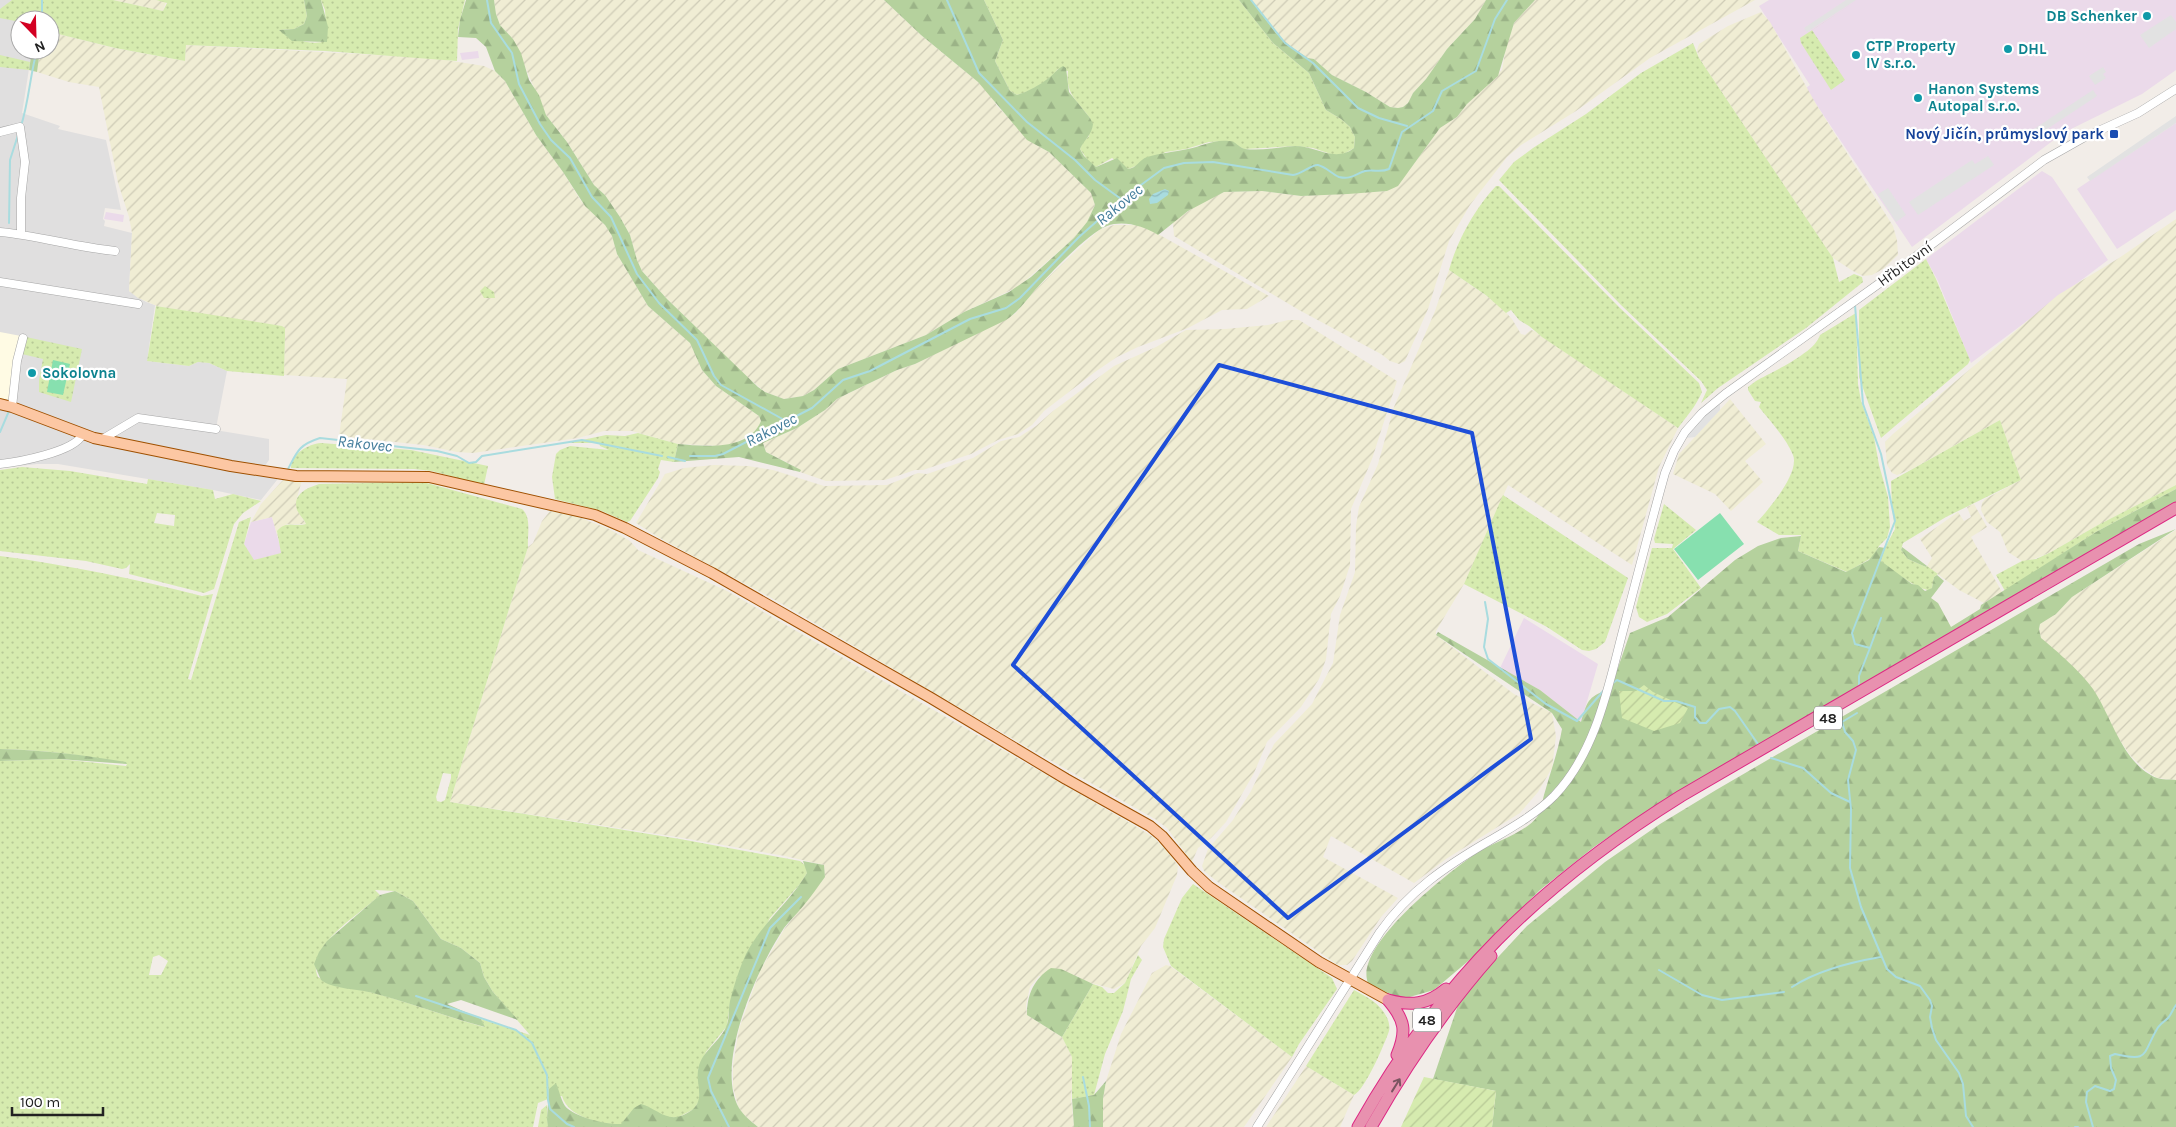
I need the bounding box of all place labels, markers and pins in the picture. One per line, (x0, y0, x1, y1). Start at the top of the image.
place label: DB Schenker (2046, 7, 2137, 25)
marker: DB Schenker (2141, 10, 2153, 22)
place label: CTP Property IV s.r.o. (1866, 37, 1956, 72)
place label: DHL (2018, 40, 2047, 58)
marker: DHL (2002, 43, 2014, 55)
marker: CTP Property IV s.r.o. (1850, 49, 1862, 61)
place label: Hanon Systems Autopal s.r.o. (1928, 80, 2039, 115)
marker: Hanon Systems Autopal s.r.o. (1912, 92, 1924, 104)
place label: Nový Jičín, průmyslový park (1905, 125, 2104, 143)
marker: Nový Jičín, průmyslový park (2108, 128, 2120, 140)
place label: Sokolovna (42, 364, 116, 382)
marker: Sokolovna (26, 367, 38, 379)

